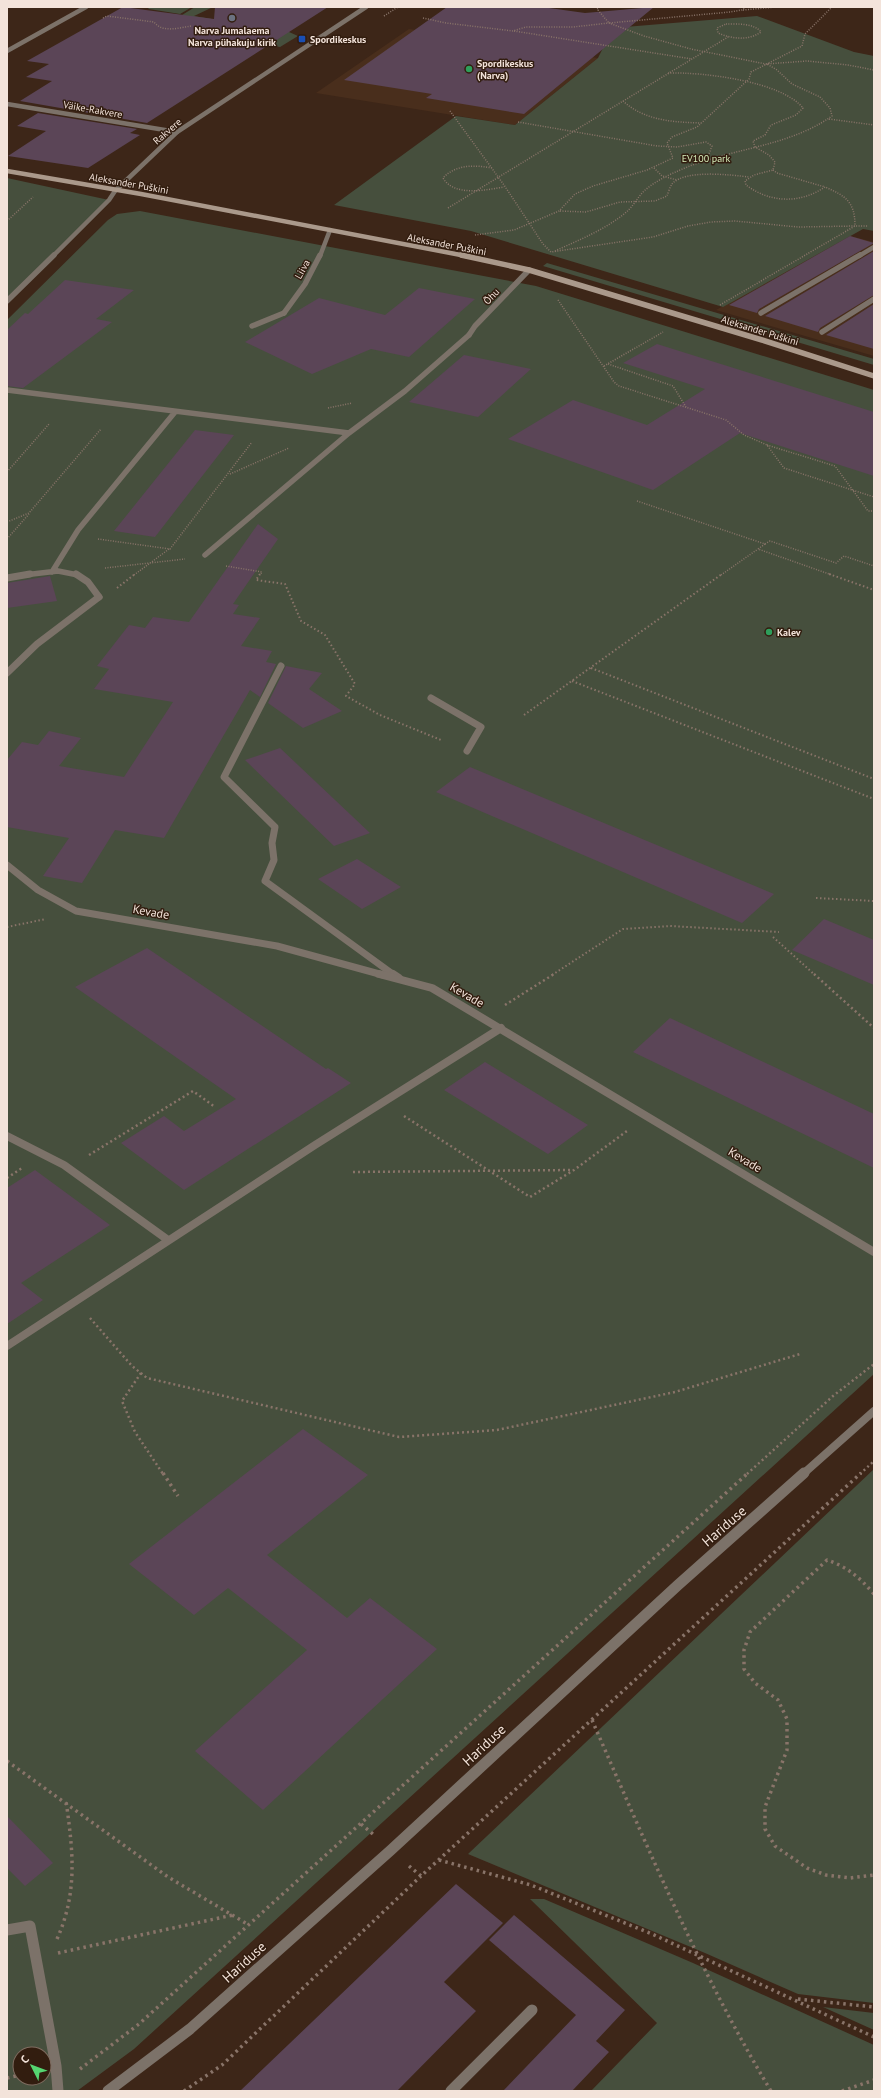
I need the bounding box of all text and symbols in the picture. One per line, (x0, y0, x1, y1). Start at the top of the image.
marker: Narva Jumalaema Narva pühakuju kirik (227, 13, 237, 23)
place label: Narva Jumalaema Narva pühakuju kirik (188, 24, 276, 49)
place label: Spordikeskus (310, 33, 366, 46)
marker: Spordikeskus (297, 34, 307, 44)
place label: Spordikeskus (Narva) (477, 57, 533, 82)
marker: Spordikeskus (Narva) (464, 64, 474, 74)
street label: Väike-Rakvere (61, 98, 124, 121)
street label: Rakvere (150, 115, 184, 147)
park label: EV100 park (682, 152, 731, 165)
street label: Aleksander Puškini (88, 170, 170, 197)
street label: Aleksander Puškini (406, 230, 488, 259)
street label: Liiva (292, 257, 313, 281)
street label: Õhu (481, 285, 502, 307)
street label: Aleksander Puškini (720, 313, 800, 348)
place label: Kalev (777, 626, 801, 639)
marker: Kalev (764, 627, 774, 637)
street label: Kevade (132, 901, 171, 922)
street label: Kevade (448, 979, 487, 1010)
street label: Kevade (726, 1144, 765, 1175)
street label: Hariduse (698, 1502, 750, 1550)
street label: Hariduse (458, 1720, 510, 1770)
street label: Hariduse (218, 1938, 270, 1986)
north arrow (12, 2046, 52, 2086)
text: С (17, 2052, 32, 2066)

